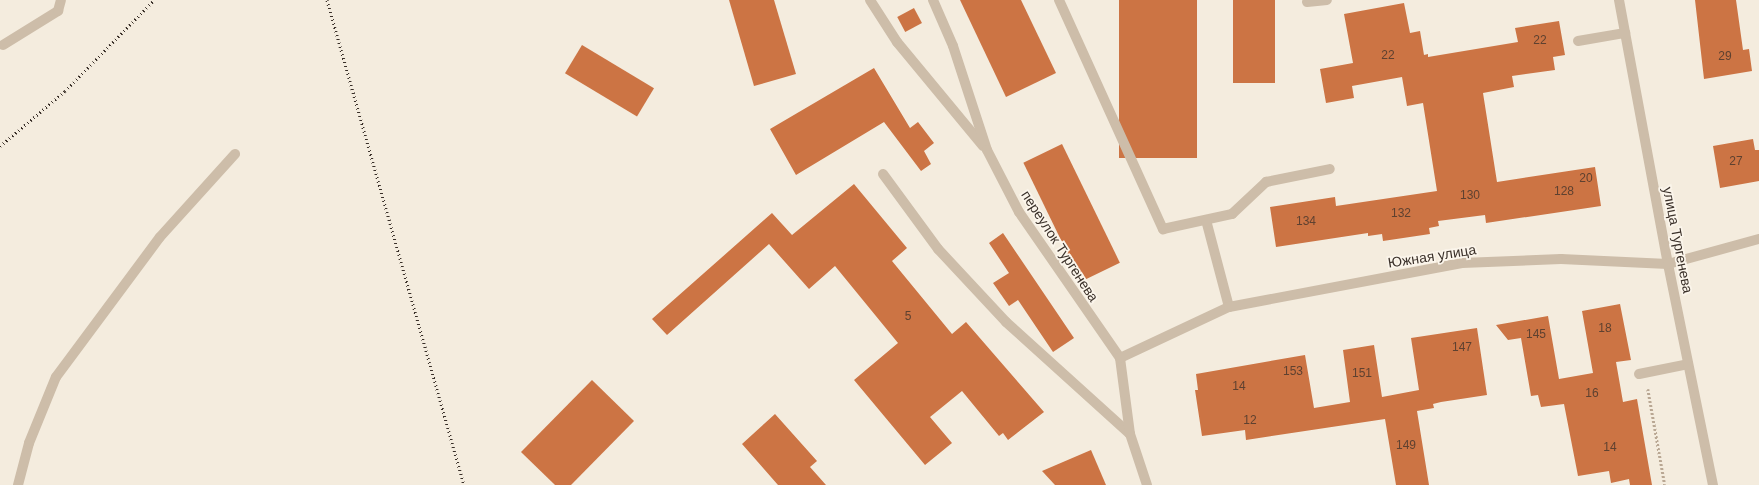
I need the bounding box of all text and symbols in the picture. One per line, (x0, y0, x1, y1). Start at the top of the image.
house number: 22 (1533, 34, 1547, 48)
house number: 22 (1381, 49, 1395, 63)
house number: 29 (1718, 50, 1732, 64)
house number: 27 (1729, 155, 1743, 169)
house number: 20 (1579, 172, 1593, 186)
house number: 128 (1554, 185, 1574, 199)
street label: улица Тургенева (1659, 185, 1697, 295)
street label: переулок Тургенева (1018, 187, 1102, 305)
house number: 130 (1460, 189, 1480, 203)
house number: 132 (1391, 207, 1411, 221)
house number: 134 (1296, 215, 1316, 229)
street label: Южная улица (1387, 241, 1477, 271)
house number: 5 (905, 310, 911, 324)
house number: 18 (1598, 322, 1612, 336)
house number: 145 (1526, 328, 1546, 342)
house number: 147 (1452, 341, 1472, 355)
house number: 153 (1283, 365, 1303, 379)
house number: 151 (1352, 367, 1372, 381)
house number: 14 (1232, 380, 1246, 394)
house number: 16 (1585, 387, 1599, 401)
house number: 12 (1243, 414, 1257, 428)
house number: 149 (1396, 439, 1416, 453)
house number: 14 (1603, 441, 1617, 455)

